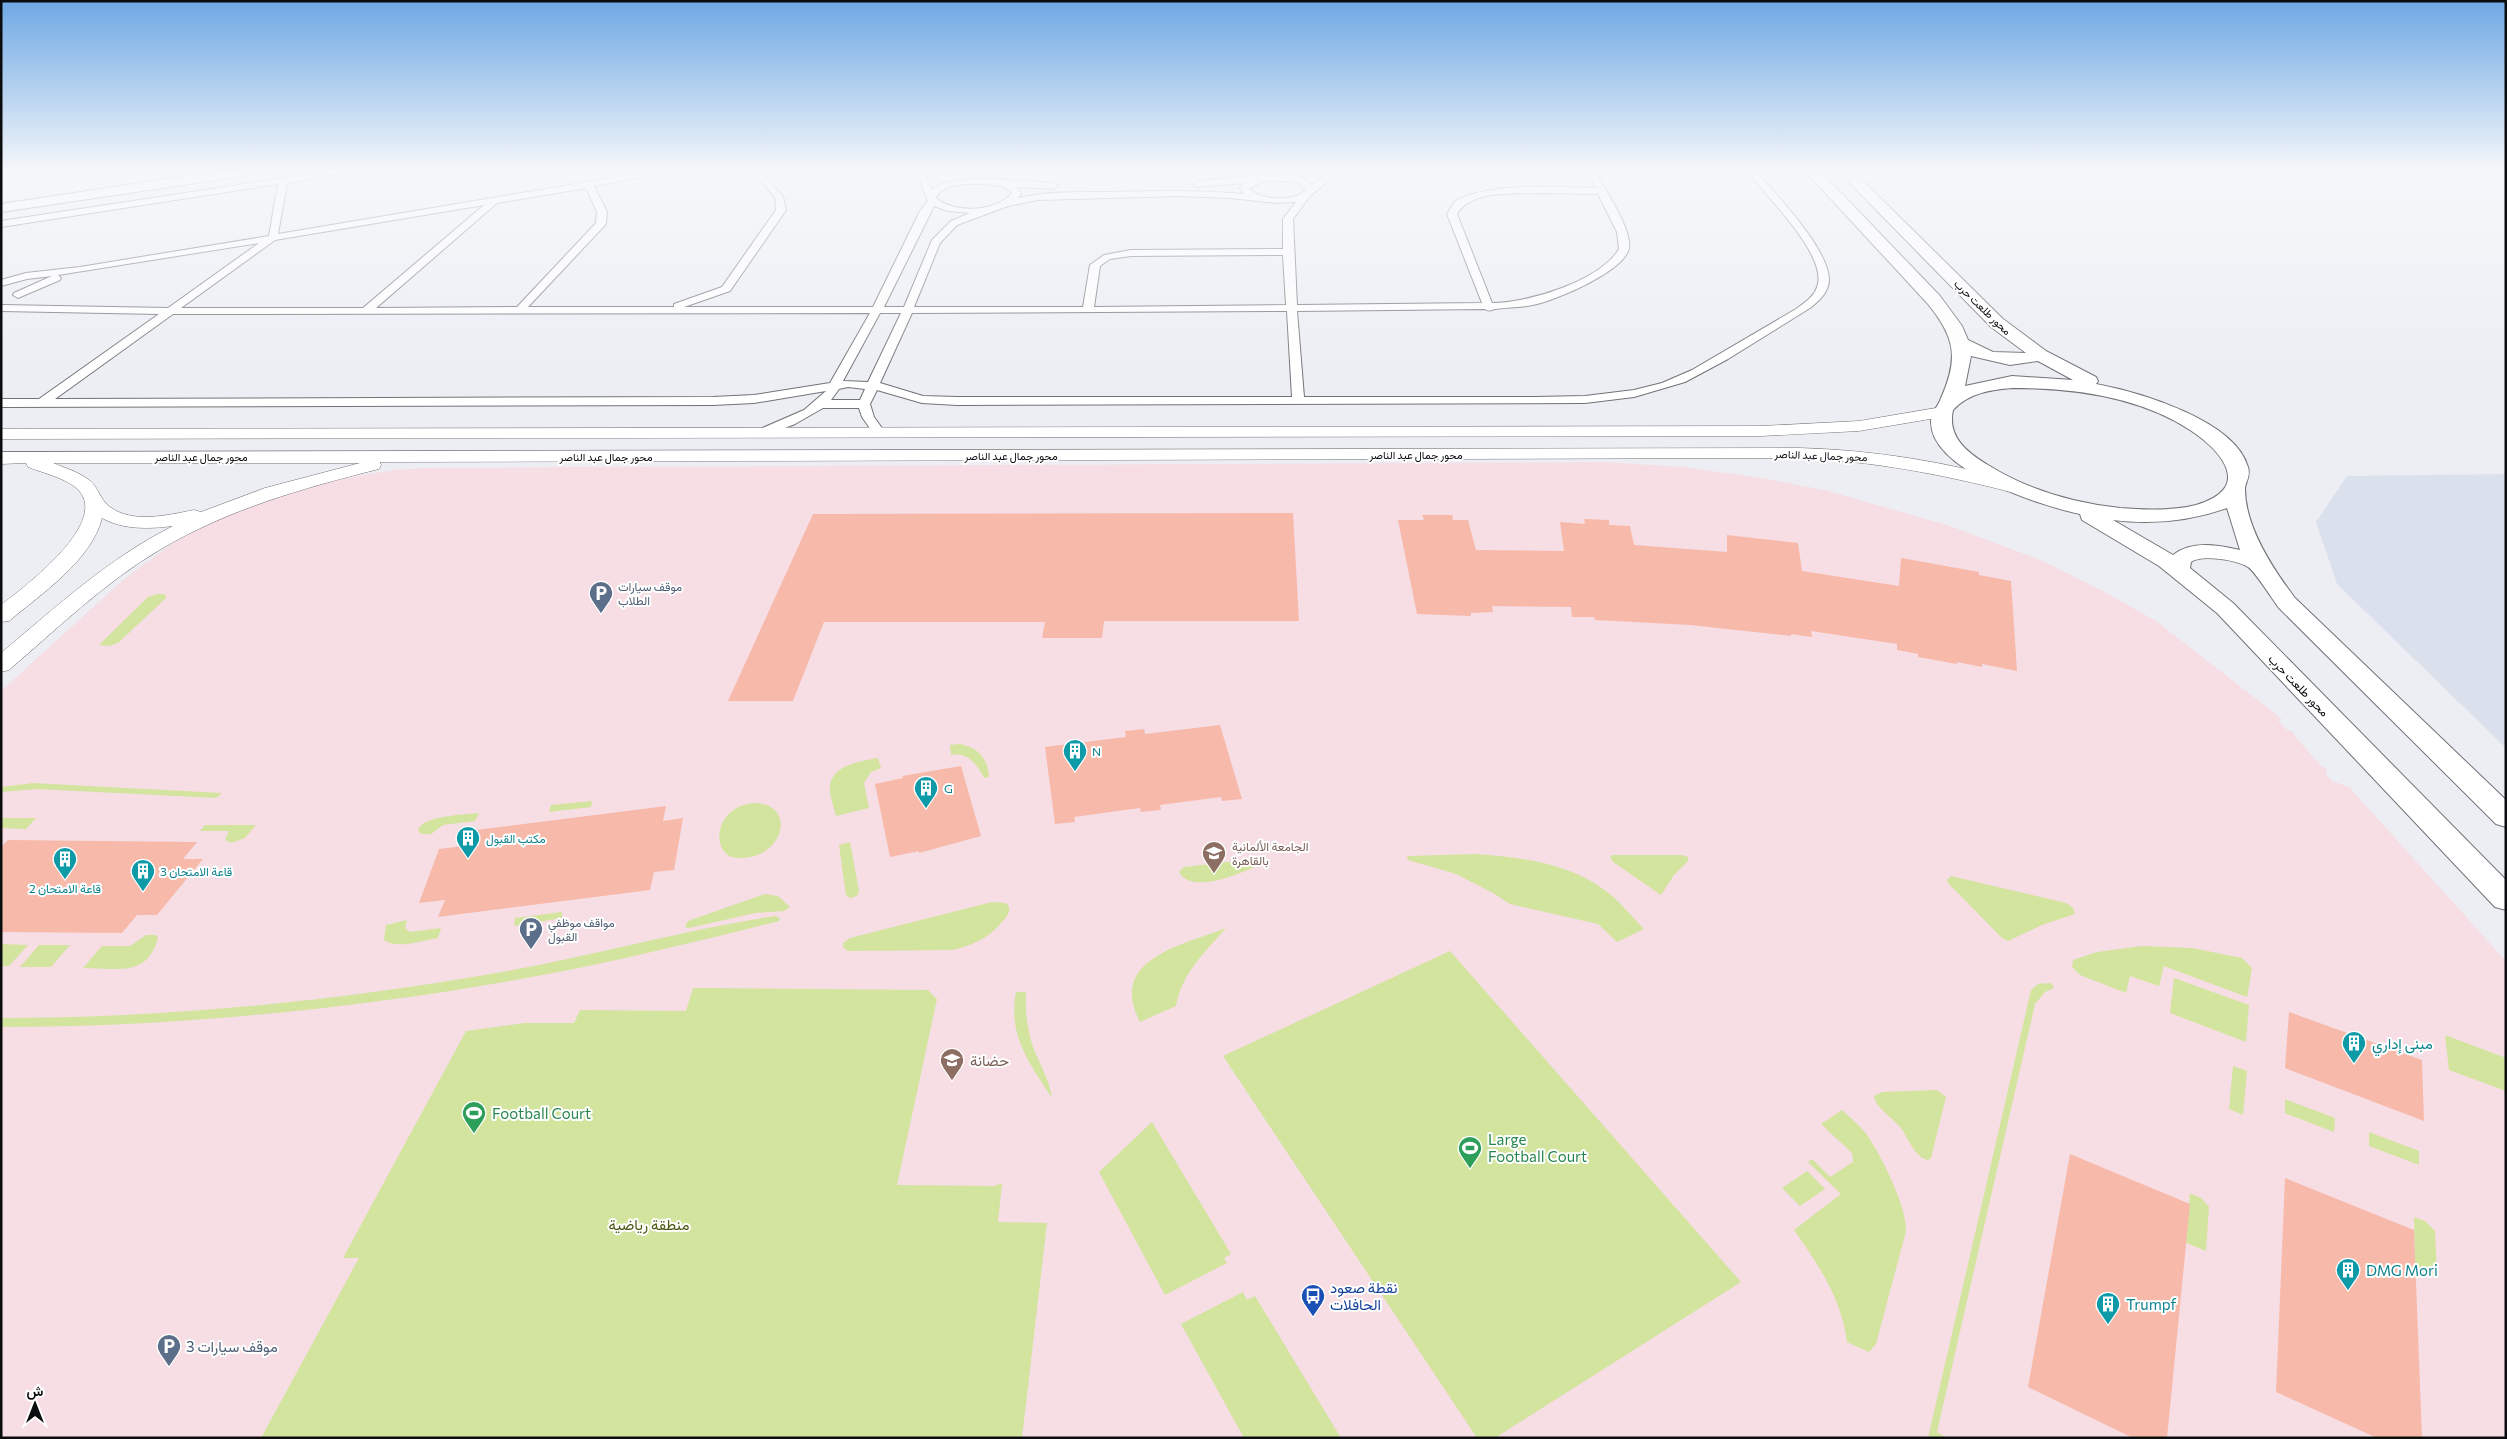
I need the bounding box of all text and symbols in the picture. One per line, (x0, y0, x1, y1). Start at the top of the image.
street label: محور طلعت حرب (1951, 277, 2014, 338)
street label: محور جمال عبد الناصر (1773, 447, 1868, 464)
street label: محور جمال عبد الناصر (1368, 448, 1463, 462)
street label: محور جمال عبد الناصر (963, 449, 1058, 463)
street label: محور جمال عبد الناصر (153, 450, 248, 464)
street label: محور جمال عبد الناصر (558, 450, 653, 464)
place label: موقف سيارات الطلاب (618, 579, 682, 608)
parking icon: موقف سيارات الطلاب (588, 580, 614, 614)
street label: محور طلعت حرب (2265, 651, 2332, 720)
building icon: N (1062, 738, 1088, 772)
place label: N (1092, 744, 1101, 758)
building icon: G (913, 775, 939, 809)
place label: G (944, 781, 953, 795)
building icon: مكتب القبول (455, 825, 481, 859)
place label: مكتب القبول (486, 831, 546, 847)
place label: الجامعة الألمانية بالقاهرة (1232, 839, 1308, 869)
school or university icon: الجامعة الألمانية بالقاهرة (1201, 840, 1227, 874)
building icon: قاعة الامتحان 2 (52, 846, 78, 880)
building icon: قاعة الامتحان 3 (130, 858, 156, 892)
place label: قاعة الامتحان 3 (160, 864, 232, 879)
place label: قاعة الامتحان 2 (29, 881, 101, 896)
place label: مواقف موظفي القبول (548, 915, 615, 945)
parking icon: مواقف موظفي القبول (518, 916, 544, 950)
building icon: مبنى إداري (2341, 1030, 2367, 1064)
place label: مبنى إداري (2372, 1034, 2433, 1057)
school or university icon: حضانة (939, 1047, 965, 1081)
place label: حضانة (970, 1051, 1009, 1069)
sports icon: Football Court (461, 1100, 487, 1134)
place label: Football Court (492, 1104, 591, 1122)
place label: Large Football Court (1488, 1130, 1587, 1165)
sports icon: Large Football Court (1457, 1135, 1483, 1169)
park label: منطقة رياضية (609, 1215, 689, 1234)
building icon: DMG Mori (2335, 1257, 2361, 1291)
place label: DMG Mori (2366, 1261, 2438, 1279)
place label: نقطة صعود الحافلات (1330, 1278, 1398, 1313)
bus stop icon: نقطة صعود الحافلات (1300, 1283, 1326, 1317)
building icon: Trumpf (2095, 1291, 2121, 1325)
place label: Trumpf (2126, 1295, 2177, 1313)
parking icon: موقف سيارات 3 (156, 1333, 182, 1367)
place label: موقف سيارات 3 (186, 1337, 278, 1356)
north arrow (10, 1379, 60, 1429)
text: ش (27, 1382, 44, 1400)

